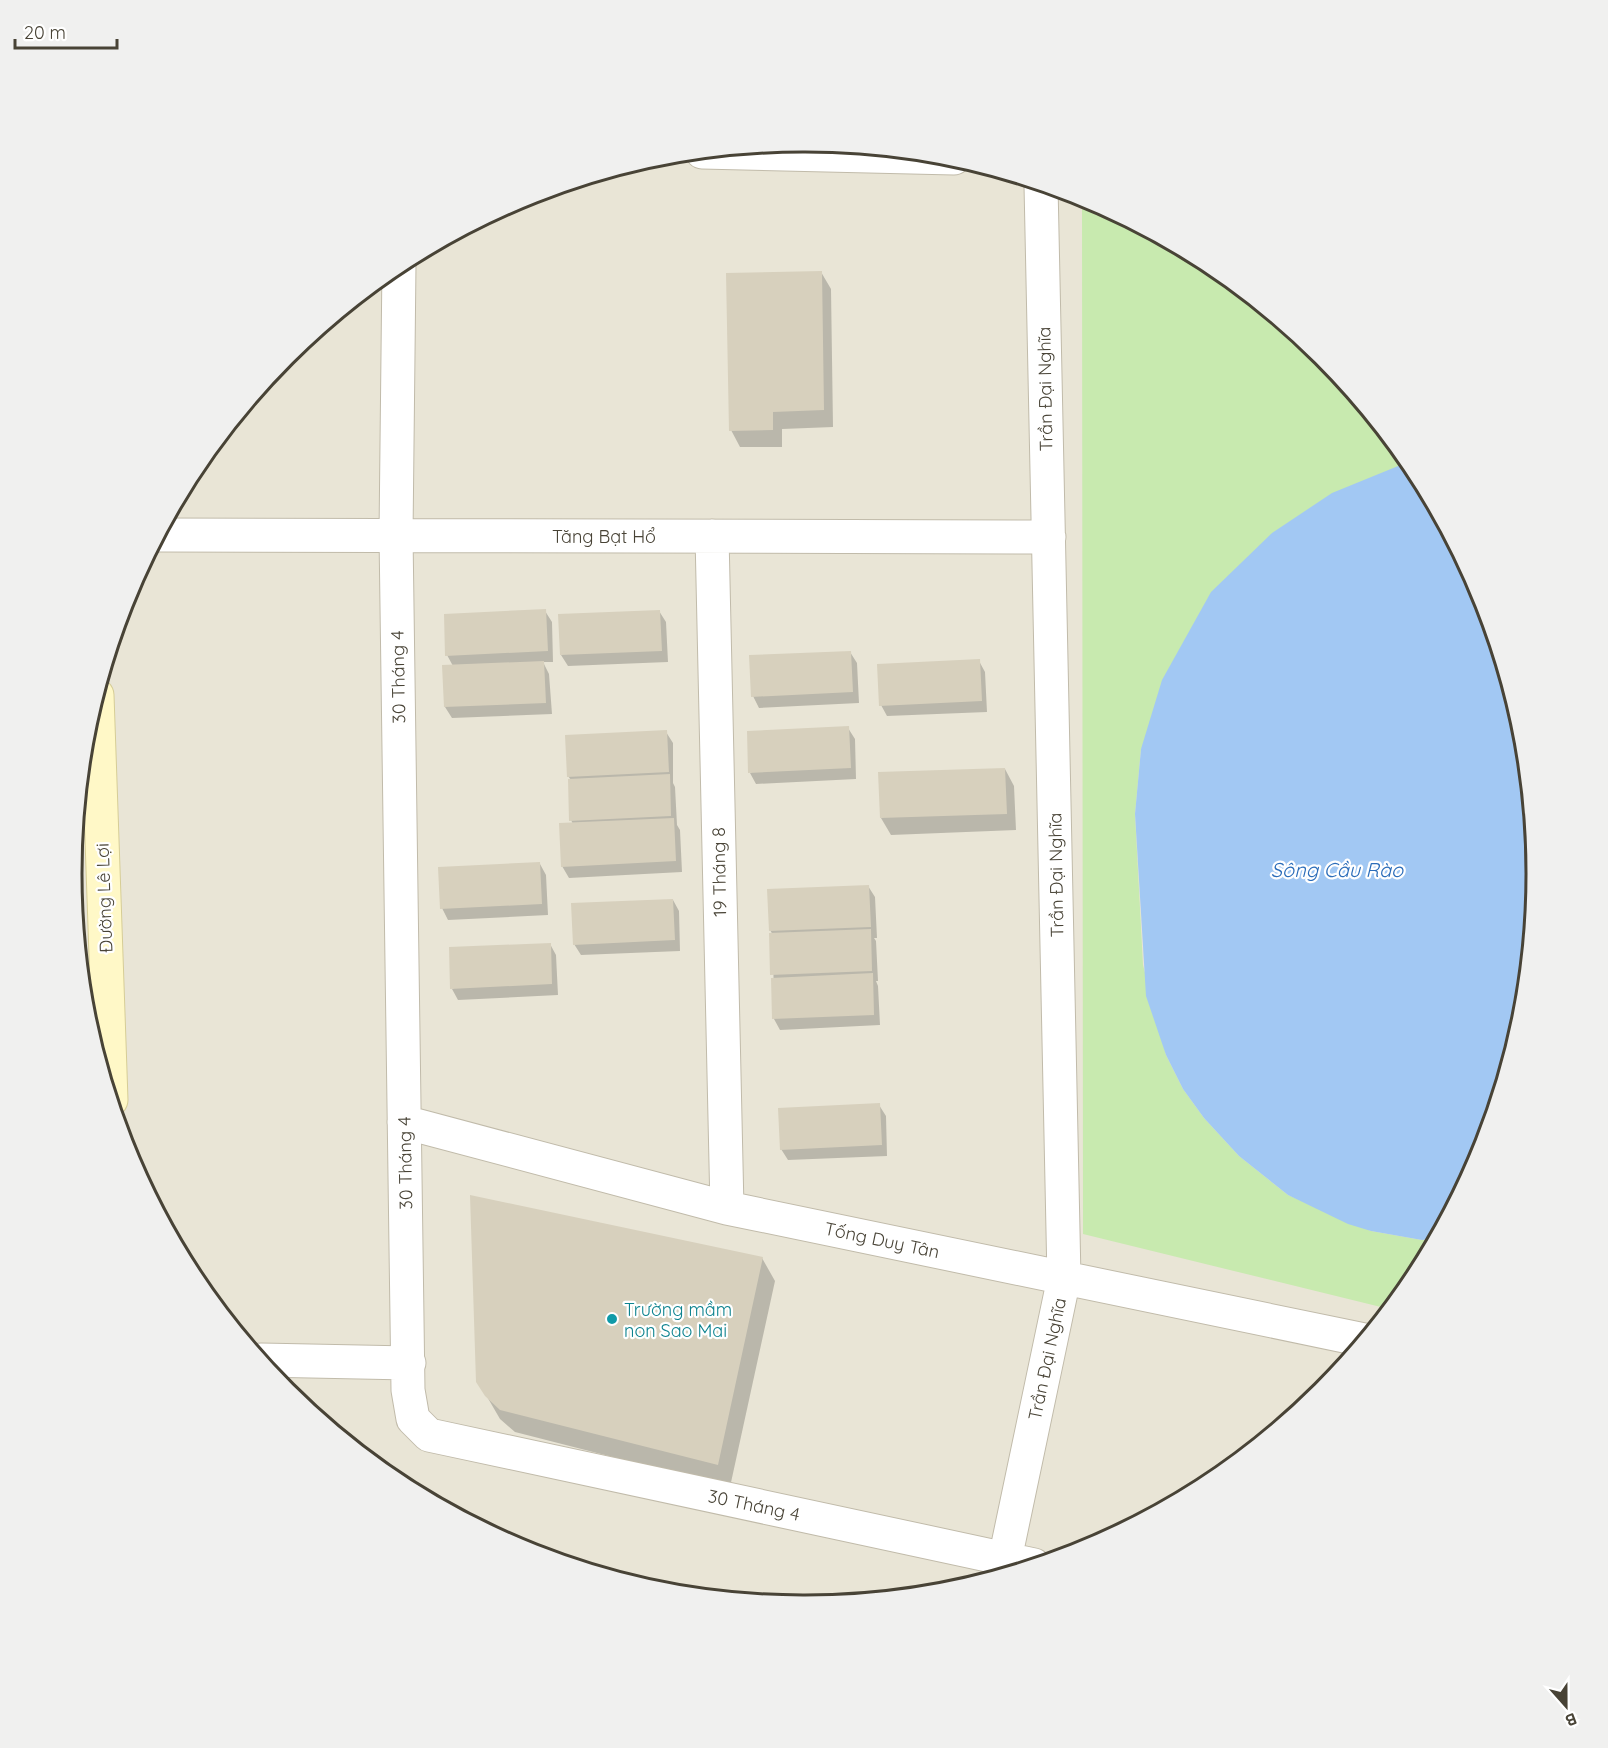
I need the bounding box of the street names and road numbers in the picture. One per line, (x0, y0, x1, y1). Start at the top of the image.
street label: Trần Đại Nghĩa (1032, 326, 1058, 452)
street label: Tăng Bạt Hổ (552, 525, 656, 548)
street label: 30 Tháng 4 (386, 630, 410, 724)
street label: Trần Đại Nghĩa (1043, 812, 1069, 938)
street label: 19 Tháng 8 (707, 827, 731, 917)
street label: Đường Lê Lợi (91, 843, 117, 953)
street label: 30 Tháng 4 (393, 1116, 417, 1210)
street label: Tống Duy Tân (822, 1217, 942, 1263)
street label: Trần Đại Nghĩa (1023, 1296, 1071, 1422)
street label: 30 Tháng 4 (706, 1484, 802, 1526)

